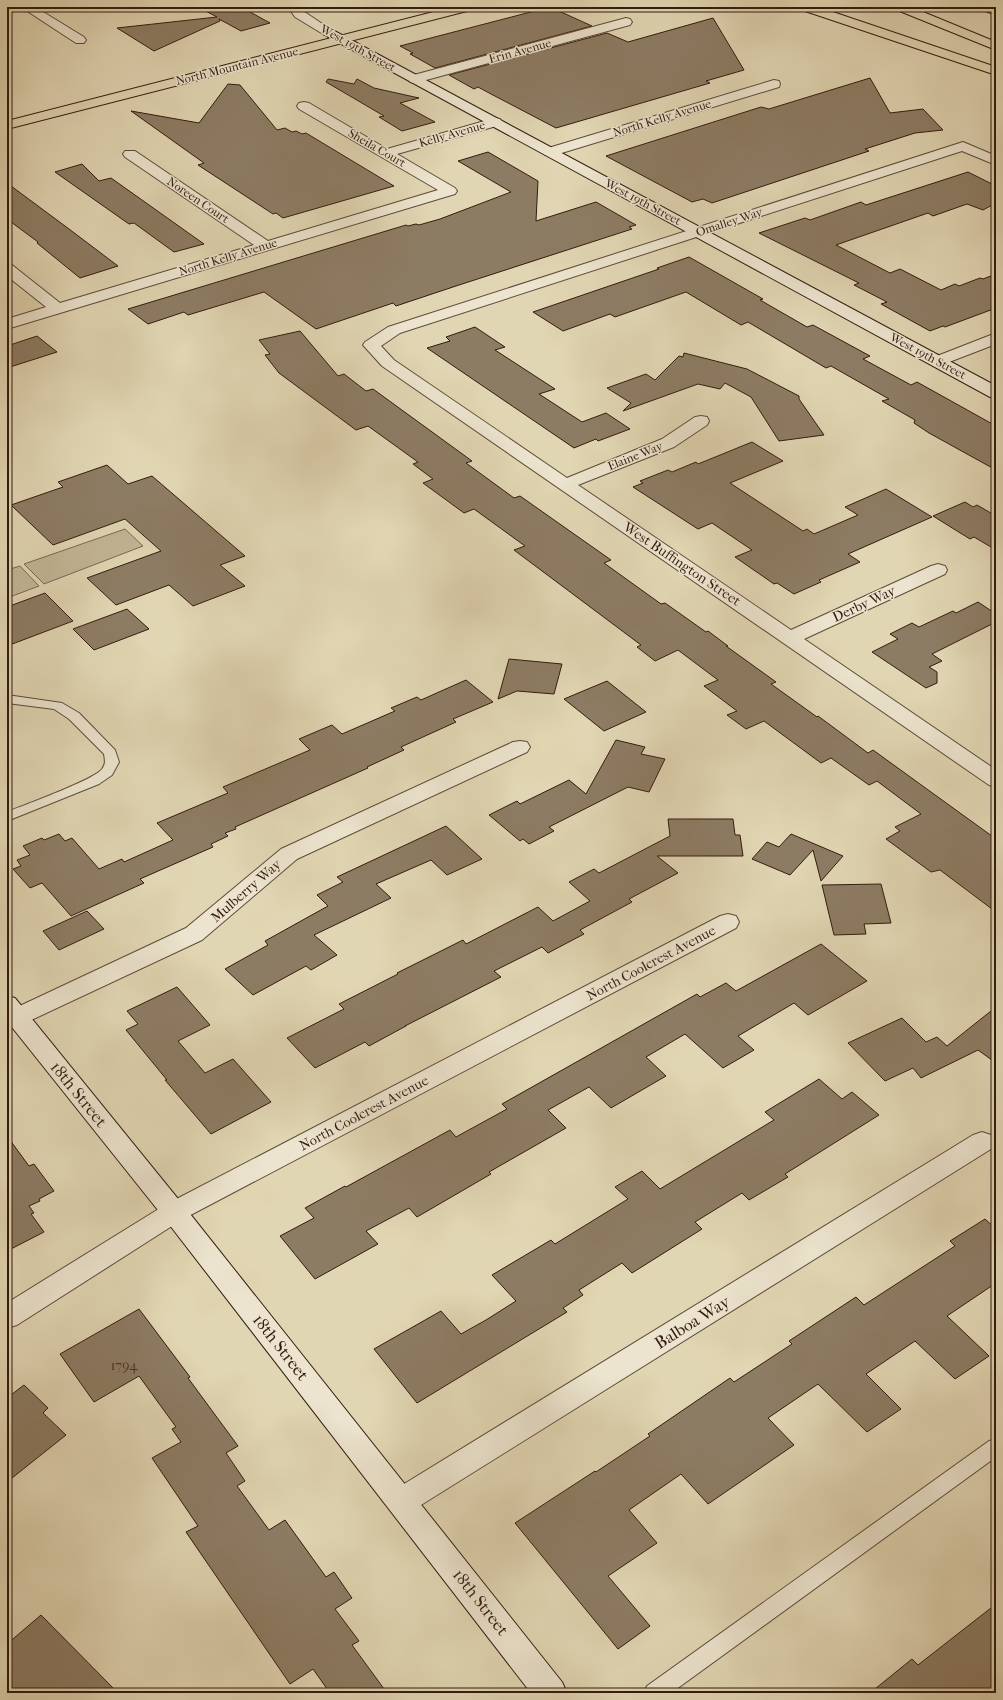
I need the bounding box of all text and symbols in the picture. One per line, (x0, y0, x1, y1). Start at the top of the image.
street label: West 19th Street (317, 21, 399, 75)
street label: Erin Avenue (487, 36, 553, 66)
street label: North Mountain Avenue (174, 44, 300, 88)
street label: North Kelly Avenue (611, 96, 713, 140)
street label: Kelly Avenue (417, 118, 487, 150)
street label: Sheila Court (346, 126, 409, 170)
street label: Noreen Court (164, 174, 232, 226)
street label: West 19th Street (602, 176, 684, 228)
street label: Omalley Way (694, 204, 765, 239)
street label: North Kelly Avenue (177, 235, 279, 279)
street label: West 19th Street (887, 330, 969, 382)
street label: Elaine Way (606, 438, 665, 473)
street label: West Buffington Street (619, 518, 744, 610)
street label: Derby Way (830, 582, 899, 626)
street label: Mulberry Way (207, 856, 285, 926)
street label: North Coolcrest Avenue (583, 922, 719, 1004)
street label: 18th Street (46, 1057, 112, 1131)
street label: North Coolcrest Avenue (296, 1072, 432, 1154)
street label: Balboa Way (651, 1291, 734, 1353)
street label: 18th Street (249, 1310, 313, 1384)
house number: 1794 (110, 1357, 138, 1374)
street label: 18th Street (449, 1565, 513, 1639)

